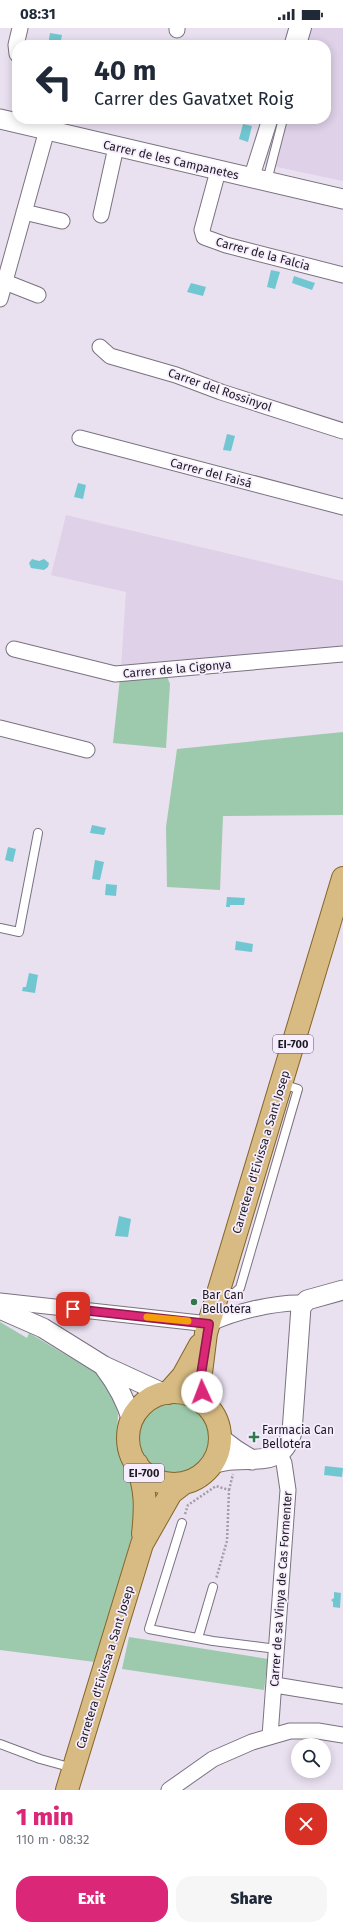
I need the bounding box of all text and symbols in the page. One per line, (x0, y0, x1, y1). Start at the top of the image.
text: 08:31 (20, 5, 56, 23)
text: 40 m (94, 54, 157, 87)
icon: left (28, 56, 80, 108)
text: Carrer des Gavatxet Roig (94, 88, 293, 110)
street label: Carrer de les Campanetes (102, 138, 241, 183)
street label: Carrer de la Falcia (214, 235, 312, 273)
street label: Carrer del Rossinyol (166, 366, 274, 414)
street label: Carrer del Faisá (169, 455, 253, 491)
street label: Carrer de la Cigonya (122, 657, 232, 681)
road number: EI-700 (273, 1035, 313, 1053)
street label: Carretera d'Eivissa a Sant Josep (229, 1069, 293, 1235)
place label: Bar Can Bellotera (202, 1288, 251, 1316)
pin (56, 1292, 90, 1326)
marker: Bar Can Bellotera (189, 1297, 199, 1307)
icon: arrive (62, 1298, 84, 1320)
position arrow (181, 1371, 223, 1413)
place label: Farmacia Can Bellotera (262, 1423, 334, 1451)
marker: Farmacia Can Bellotera (249, 1432, 259, 1442)
road number: EI-700 (124, 1464, 164, 1482)
street label: Carrer de sa Vinya de Cas Formenter (267, 1490, 295, 1687)
street label: Carretera d'Eivissa a Sant Josep (73, 1584, 137, 1750)
map controls (291, 1738, 331, 1778)
button: search (291, 1738, 331, 1778)
text: 1 min (16, 1803, 74, 1831)
button: close (285, 1803, 327, 1845)
text: 110 m · 08:32 (16, 1832, 89, 1847)
button: Exit (16, 1876, 168, 1922)
button: Share (176, 1876, 327, 1922)

